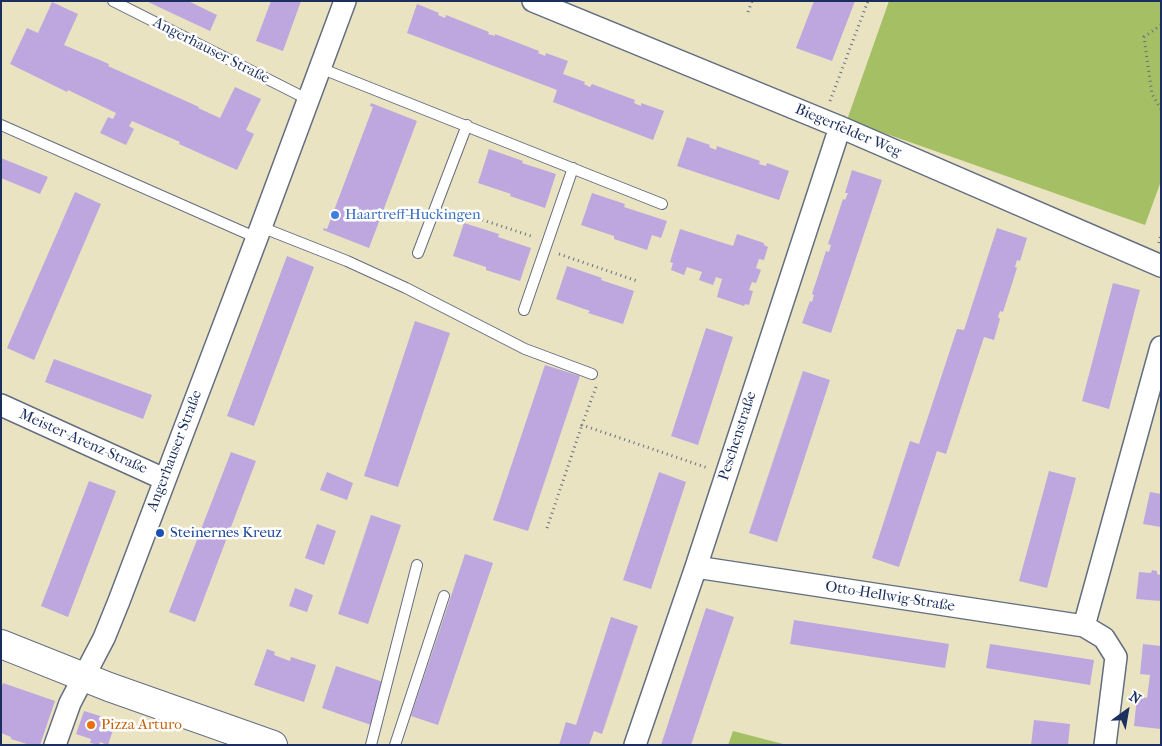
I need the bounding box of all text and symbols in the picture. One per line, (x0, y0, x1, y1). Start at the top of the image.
street label: Angerhauser Straße (150, 14, 272, 88)
street label: Biegerfelder Weg (792, 100, 904, 162)
place label: Haartreff-Huckingen (345, 206, 481, 224)
marker: Haartreff-Huckingen (329, 209, 341, 221)
street label: Angerhauser Straße (144, 388, 206, 514)
street label: Peschenstraße (715, 389, 761, 483)
street label: Meister-Arenz-Straße (16, 406, 150, 478)
place label: Steinernes Kreuz (170, 524, 282, 542)
marker: Steinernes Kreuz (154, 527, 166, 539)
street label: Otto-Hellwig-Straße (824, 578, 956, 616)
north arrow (1102, 686, 1152, 736)
text: N (1126, 688, 1144, 708)
place label: Pizza Arturo (101, 716, 182, 734)
marker: Pizza Arturo (85, 719, 97, 731)

